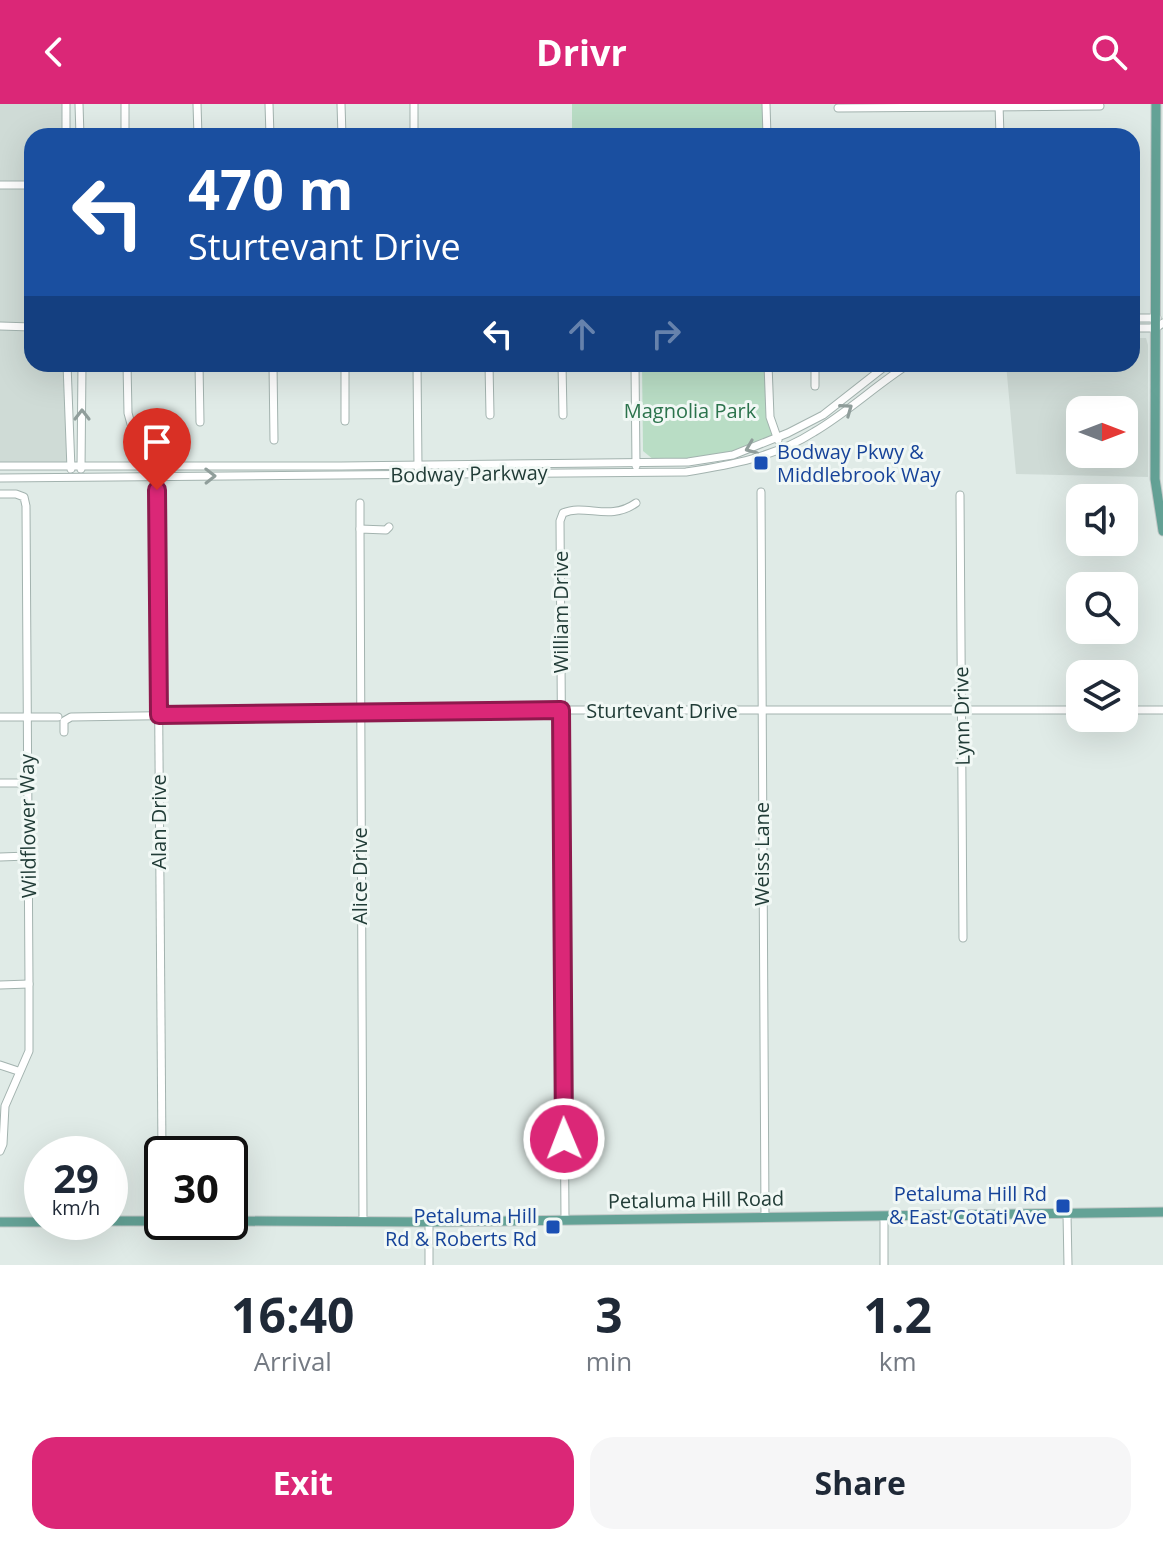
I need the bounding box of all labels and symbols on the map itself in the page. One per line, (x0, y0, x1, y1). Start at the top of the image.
north arrow (1066, 396, 1138, 468)
park label: Magnolia Park (624, 397, 757, 424)
one-way arrow (838, 404, 852, 418)
one-way arrow (73, 408, 91, 421)
pin (123, 408, 191, 490)
place label: Bodway Pkwy & Middlebrook Way (777, 438, 942, 488)
one-way arrow (745, 439, 759, 455)
marker: Bodway Pkwy & Middlebrook Way (752, 454, 770, 472)
street label: Bodway Parkway (390, 459, 549, 488)
one-way arrow (204, 467, 217, 485)
street label: William Drive (547, 551, 574, 673)
street label: Lynn Drive (947, 666, 976, 766)
street label: Sturtevant Drive (586, 697, 738, 724)
street label: Wildflower Way (13, 753, 42, 898)
street label: Alan Drive (145, 774, 172, 870)
street label: Weiss Lane (748, 802, 775, 906)
street label: Alice Drive (346, 827, 373, 925)
position arrow (522, 1097, 606, 1181)
speed limit sign: 30 (144, 1136, 248, 1240)
place label: Petaluma Hill Rd & East Cotati Ave (889, 1180, 1047, 1230)
street label: Petaluma Hill Road (608, 1184, 784, 1215)
marker: Petaluma Hill Rd & East Cotati Ave (1054, 1197, 1072, 1215)
place label: Petaluma Hill Rd & Roberts Rd (385, 1202, 537, 1252)
marker: Petaluma Hill Rd & Roberts Rd (544, 1218, 562, 1236)

